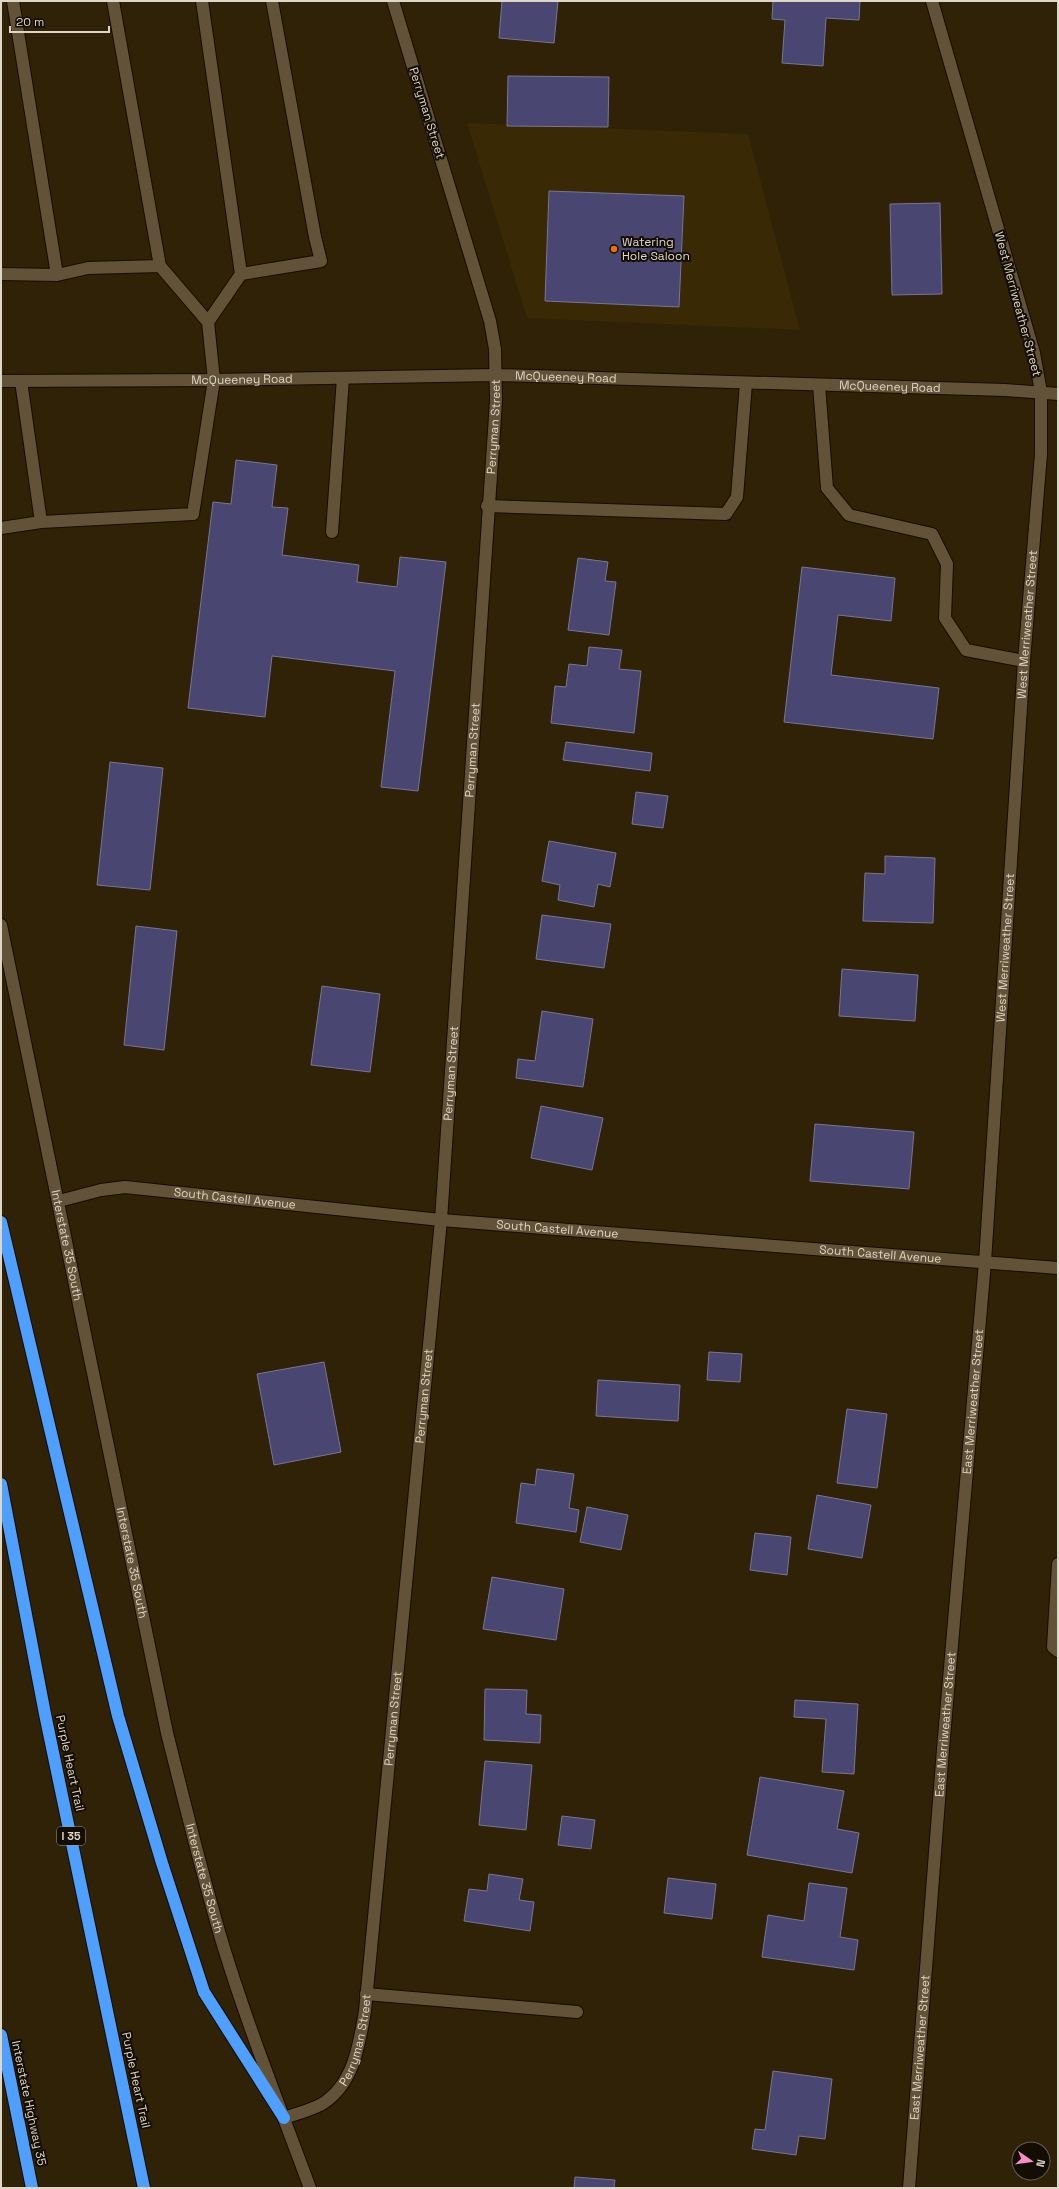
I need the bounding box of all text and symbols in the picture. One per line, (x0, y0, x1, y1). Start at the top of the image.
scale bar (10, 8, 109, 34)
text: 20 m (16, 14, 44, 30)
street label: Perryman Street (405, 65, 449, 161)
street label: West Merriweather Street (991, 230, 1045, 378)
place label: Watering Hole Saloon (622, 234, 690, 264)
marker: Watering Hole Saloon (609, 244, 619, 254)
street label: McQueeney Road (515, 368, 617, 387)
street label: McQueeney Road (191, 371, 293, 388)
street label: McQueeney Road (839, 377, 941, 396)
street label: Perryman Street (483, 379, 504, 475)
street label: West Merriweather Street (1014, 549, 1041, 699)
street label: Perryman Street (461, 702, 484, 798)
street label: West Merriweather Street (993, 873, 1018, 1023)
street label: Perryman Street (440, 1025, 462, 1121)
street label: South Castell Avenue (173, 1184, 297, 1213)
street label: Interstate 35 South (48, 1188, 86, 1302)
street label: South Castell Avenue (496, 1216, 619, 1242)
street label: South Castell Avenue (819, 1241, 942, 1267)
street label: East Merriweather Street (959, 1328, 987, 1475)
street label: Perryman Street (412, 1348, 437, 1444)
street label: Interstate 35 South (113, 1506, 151, 1620)
street label: East Merriweather Street (931, 1651, 959, 1798)
street label: Perryman Street (381, 1671, 406, 1767)
street label: Purple Heart Trail (52, 1713, 88, 1813)
street label: Interstate 35 South (182, 1822, 227, 1935)
road number: I 35 (57, 1827, 85, 1845)
street label: East Merriweather Street (906, 1974, 933, 2121)
street label: Perryman Street (335, 1993, 375, 2089)
street label: Purple Heart Trail (118, 2030, 154, 2130)
street label: Interstate Highway 35 (8, 2039, 50, 2167)
north arrow (1011, 2141, 1051, 2181)
text: N (1033, 2158, 1048, 2168)

